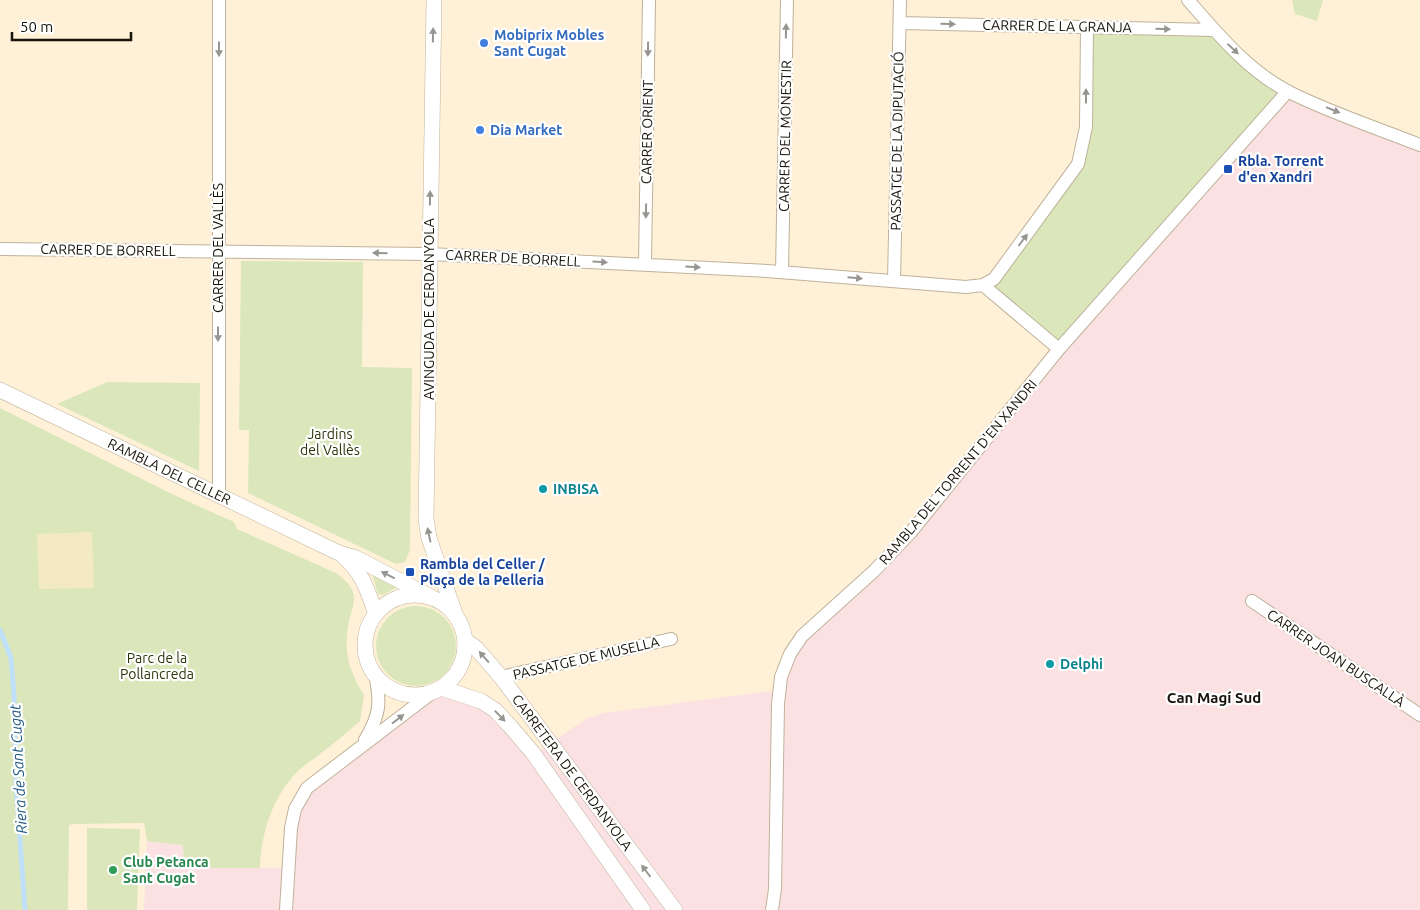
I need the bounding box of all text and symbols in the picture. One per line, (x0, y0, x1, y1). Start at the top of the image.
scale bar (12, 10, 131, 42)
street label: CARRER DE LA GRANJA (982, 17, 1132, 35)
text: 50 m (20, 18, 53, 35)
one-way arrow (941, 20, 957, 28)
one-way arrow (782, 23, 790, 39)
one-way arrow (1155, 25, 1171, 33)
one-way arrow (429, 27, 437, 43)
place label: Mobiprix Mobles Sant Cugat (494, 27, 605, 59)
marker: Mobiprix Mobles Sant Cugat (478, 37, 490, 49)
one-way arrow (215, 41, 223, 57)
one-way arrow (644, 41, 652, 57)
one-way arrow (1226, 43, 1238, 55)
street label: PASSATGE DE LA DIPUTACIÓ (886, 51, 907, 231)
street label: CARRER DEL MONESTIR (776, 60, 794, 212)
street label: CARRER ORIENT (638, 80, 656, 184)
one-way arrow (1082, 88, 1090, 104)
one-way arrow (1326, 106, 1340, 114)
place label: Dia Market (490, 122, 562, 138)
marker: Dia Market (474, 124, 486, 136)
place label: Rbla. Torrent d'en Xandri (1238, 153, 1324, 185)
marker: Rbla. Torrent d'en Xandri (1222, 163, 1234, 175)
street label: CARRER DEL VALLÈS (209, 183, 226, 313)
one-way arrow (426, 189, 434, 205)
one-way arrow (641, 203, 649, 219)
street label: AVINGUDA DE CERDANYOLA (421, 218, 437, 400)
one-way arrow (1018, 233, 1028, 247)
street label: CARRER DE BORRELL (40, 241, 176, 259)
street label: CARRER DE BORRELL (445, 246, 581, 270)
one-way arrow (372, 249, 388, 257)
one-way arrow (592, 259, 608, 267)
one-way arrow (685, 264, 701, 272)
one-way arrow (848, 275, 864, 283)
one-way arrow (214, 326, 222, 342)
street label: RAMBLA DEL TORRENT D'EN XANDRI (876, 376, 1040, 568)
park label: Jardins del Vallès (300, 426, 360, 458)
street label: RAMBLA DEL CELLER (105, 435, 234, 508)
place label: INBISA (553, 481, 599, 497)
marker: INBISA (537, 483, 549, 495)
one-way arrow (425, 527, 433, 542)
place label: Rambla del Celler / Plaça de la Pelleria (420, 556, 546, 589)
marker: Rambla del Celler / Plaça de la Pelleria (404, 566, 416, 578)
one-way arrow (381, 571, 395, 579)
street label: CARRER JOAN BUSCALLÀ (1264, 605, 1408, 710)
street label: PASSATGE DE MUSELLA (511, 633, 661, 683)
park label: Parc de la Pollancreda (120, 650, 194, 682)
one-way arrow (479, 651, 490, 664)
place label: Delphi (1060, 656, 1103, 672)
marker: Delphi (1044, 658, 1056, 670)
district label: Can Magí Sud (1167, 689, 1261, 706)
street label: CARRETERA DE CERDANYOLA (509, 691, 636, 854)
water label: Riera de Sant Cugat (6, 704, 30, 834)
one-way arrow (494, 709, 506, 721)
one-way arrow (391, 714, 405, 724)
place label: Club Petanca Sant Cugat (123, 854, 209, 886)
marker: Club Petanca Sant Cugat (107, 864, 119, 876)
one-way arrow (640, 865, 651, 878)

